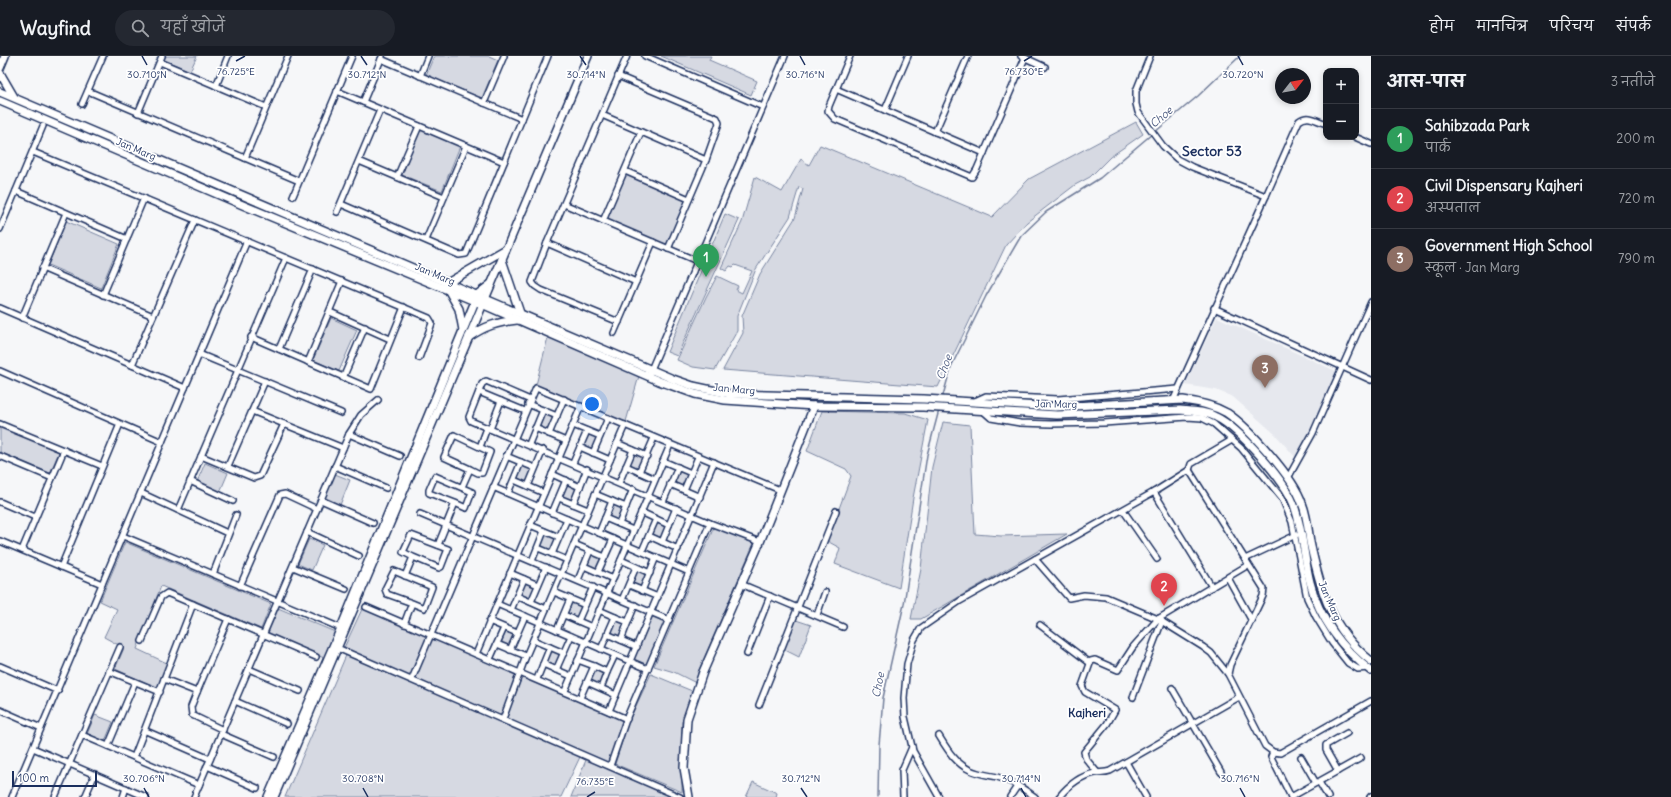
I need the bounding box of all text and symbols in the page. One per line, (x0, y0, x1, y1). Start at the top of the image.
search box (115, 10, 395, 46)
text: Wayfind (20, 16, 91, 40)
icon: search (129, 17, 151, 39)
text: यहाँ खोजें (161, 17, 225, 36)
text: होम (1430, 17, 1454, 35)
text: मानचित्र (1476, 17, 1528, 35)
text: परिचय (1550, 17, 1594, 35)
text: संपर्क (1616, 17, 1651, 35)
text: 76.725°E (217, 65, 255, 78)
text: 76.730°E (1005, 65, 1044, 78)
text: 30.710°N (127, 68, 167, 81)
text: 30.712°N (348, 68, 386, 81)
text: 30.714°N (566, 68, 606, 81)
text: 30.716°N (785, 68, 825, 81)
text: 30.720°N (1222, 68, 1264, 81)
north arrow (1275, 68, 1311, 104)
map controls (1323, 68, 1359, 140)
button: + (1323, 68, 1359, 104)
text: आस-पास (1387, 70, 1465, 92)
text: 3 नतीजे (1611, 73, 1655, 90)
water label: Choe (1147, 103, 1176, 131)
button: − (1323, 104, 1359, 140)
text: Sahibzada Park (1425, 116, 1530, 135)
text: 1 (1397, 130, 1403, 147)
text: 200 m (1616, 130, 1655, 147)
street label: Jan Marg (114, 135, 158, 163)
text: पार्क (1425, 139, 1451, 156)
district label: Sector 53 (1182, 142, 1242, 160)
text: Civil Dispensary Kajheri (1425, 176, 1583, 195)
text: 2 (1396, 190, 1404, 207)
text: 720 m (1618, 190, 1655, 207)
text: अस्पताल (1425, 199, 1480, 216)
text: Government High School (1425, 236, 1592, 255)
pin: 1 (693, 244, 719, 277)
text: 3 (1396, 250, 1404, 267)
text: 790 m (1618, 250, 1655, 267)
text: स्कूल · Jan Marg (1425, 259, 1520, 276)
street label: Jan Marg (413, 260, 457, 288)
water label: Choe (933, 352, 956, 382)
pin: 3 (1252, 355, 1278, 388)
street label: Jan Marg (712, 381, 756, 397)
your location (582, 394, 602, 414)
street label: Jan Marg (1035, 397, 1077, 411)
pin: 2 (1151, 573, 1177, 606)
street label: Jan Marg (1315, 579, 1345, 623)
water label: Choe (869, 670, 888, 699)
district label: Kajheri (1068, 705, 1106, 720)
scale bar (12, 769, 97, 788)
text: 100 m (18, 771, 49, 785)
text: 30.706°N (123, 772, 165, 785)
text: 30.708°N (342, 772, 384, 785)
text: 30.712°N (782, 772, 820, 785)
text: 30.714°N (1001, 772, 1041, 785)
text: 30.716°N (1220, 772, 1260, 785)
text: 76.735°E (576, 775, 614, 788)

